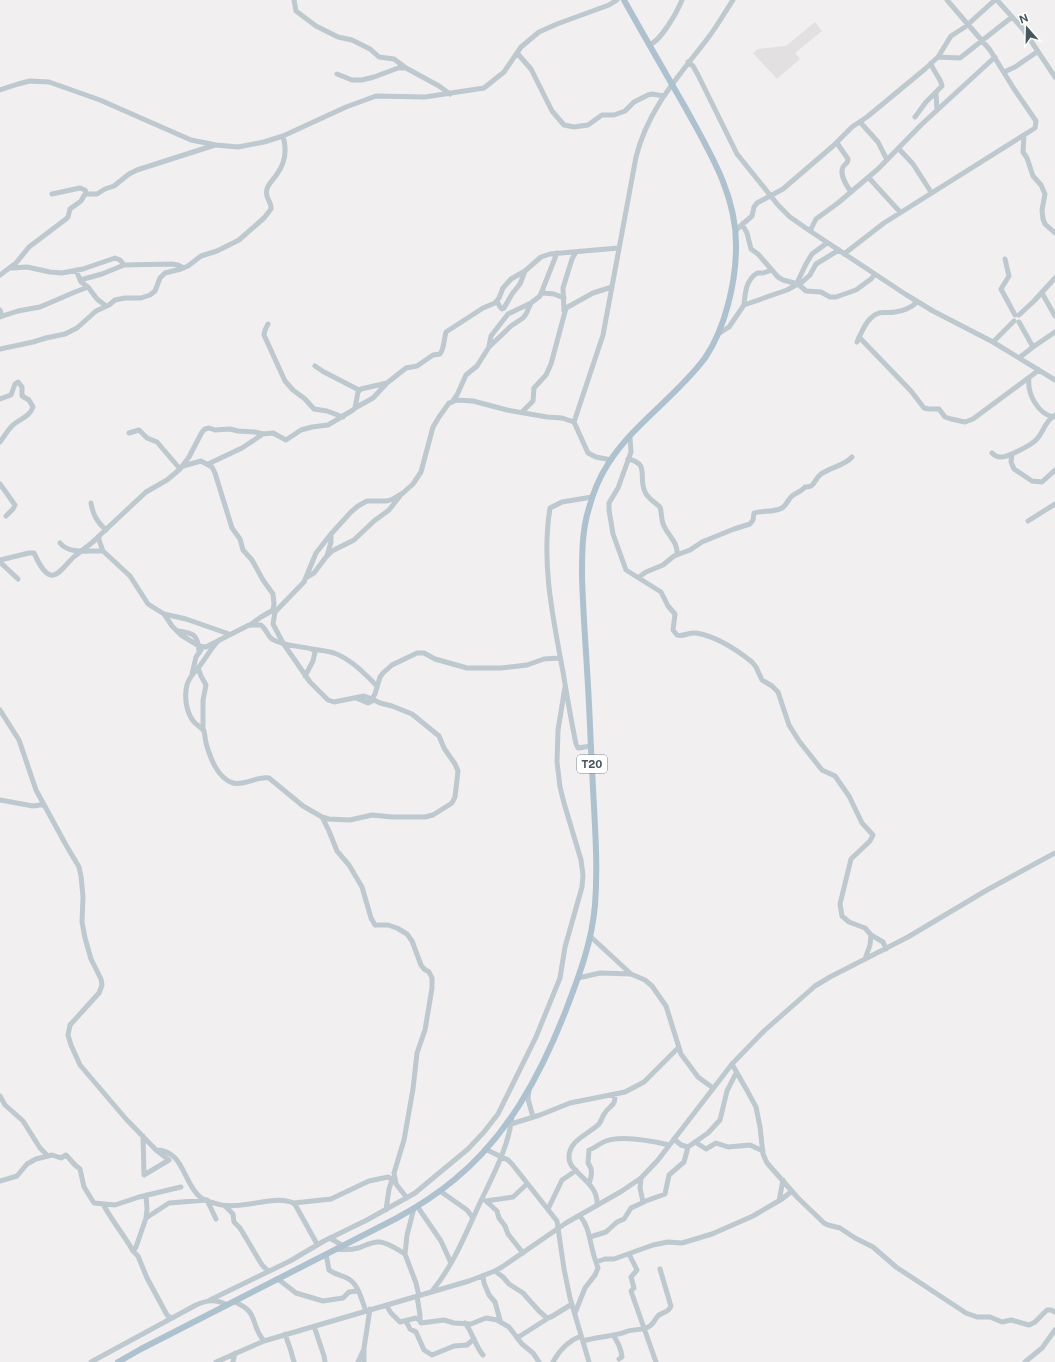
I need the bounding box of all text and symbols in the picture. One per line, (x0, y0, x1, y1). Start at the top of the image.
north arrow (1007, 8, 1047, 48)
text: N (1017, 11, 1030, 26)
road number: T20 (577, 755, 607, 773)

